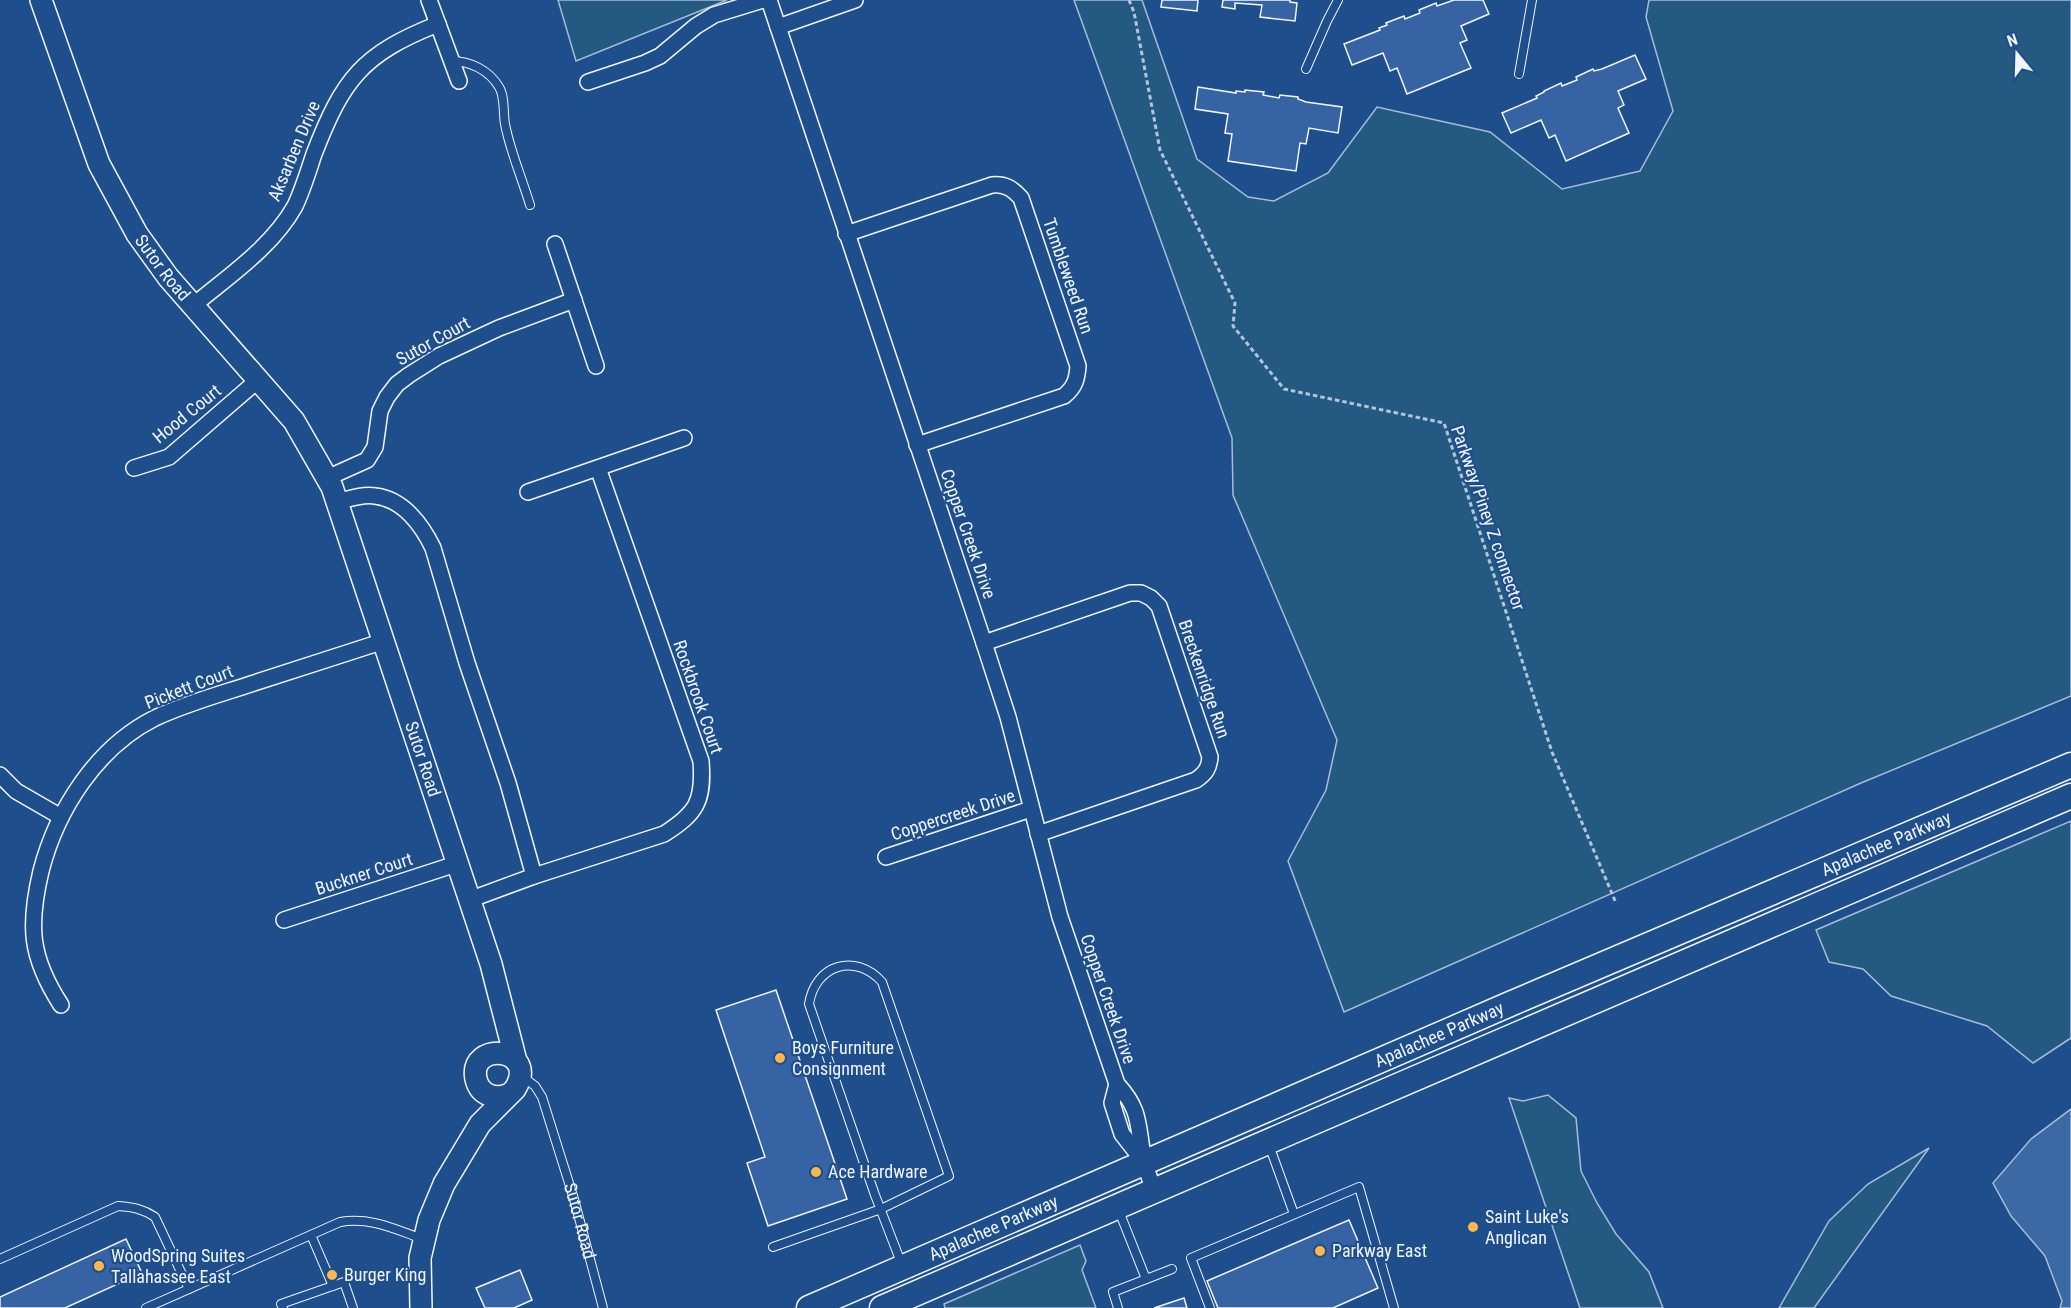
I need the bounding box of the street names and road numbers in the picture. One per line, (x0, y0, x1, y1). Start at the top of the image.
street label: Aksarben Drive (263, 98, 324, 204)
street label: Tumbleweed Run (1039, 215, 1098, 336)
street label: Sutor Road (131, 230, 195, 305)
street label: Sutor Court (392, 312, 473, 369)
street label: Hood Court (148, 380, 225, 447)
street label: Parkway/Piney Z connector (1447, 423, 1530, 613)
street label: Copper Creek Drive (936, 466, 1000, 601)
street label: Breckenridge Run (1174, 617, 1235, 741)
street label: Rockbrook Court (669, 637, 728, 756)
street label: Pickett Court (142, 660, 236, 713)
street label: Sutor Road (401, 719, 445, 799)
street label: Coppercreek Drive (888, 785, 1018, 845)
street label: Apalachee Parkway (1818, 806, 1954, 880)
street label: Buckner Court (313, 848, 415, 899)
street label: Copper Creek Drive (1076, 931, 1140, 1066)
street label: Apalachee Parkway (1371, 997, 1507, 1071)
street label: Sutor Road (560, 1180, 600, 1261)
street label: Apalachee Parkway (925, 1190, 1061, 1265)

